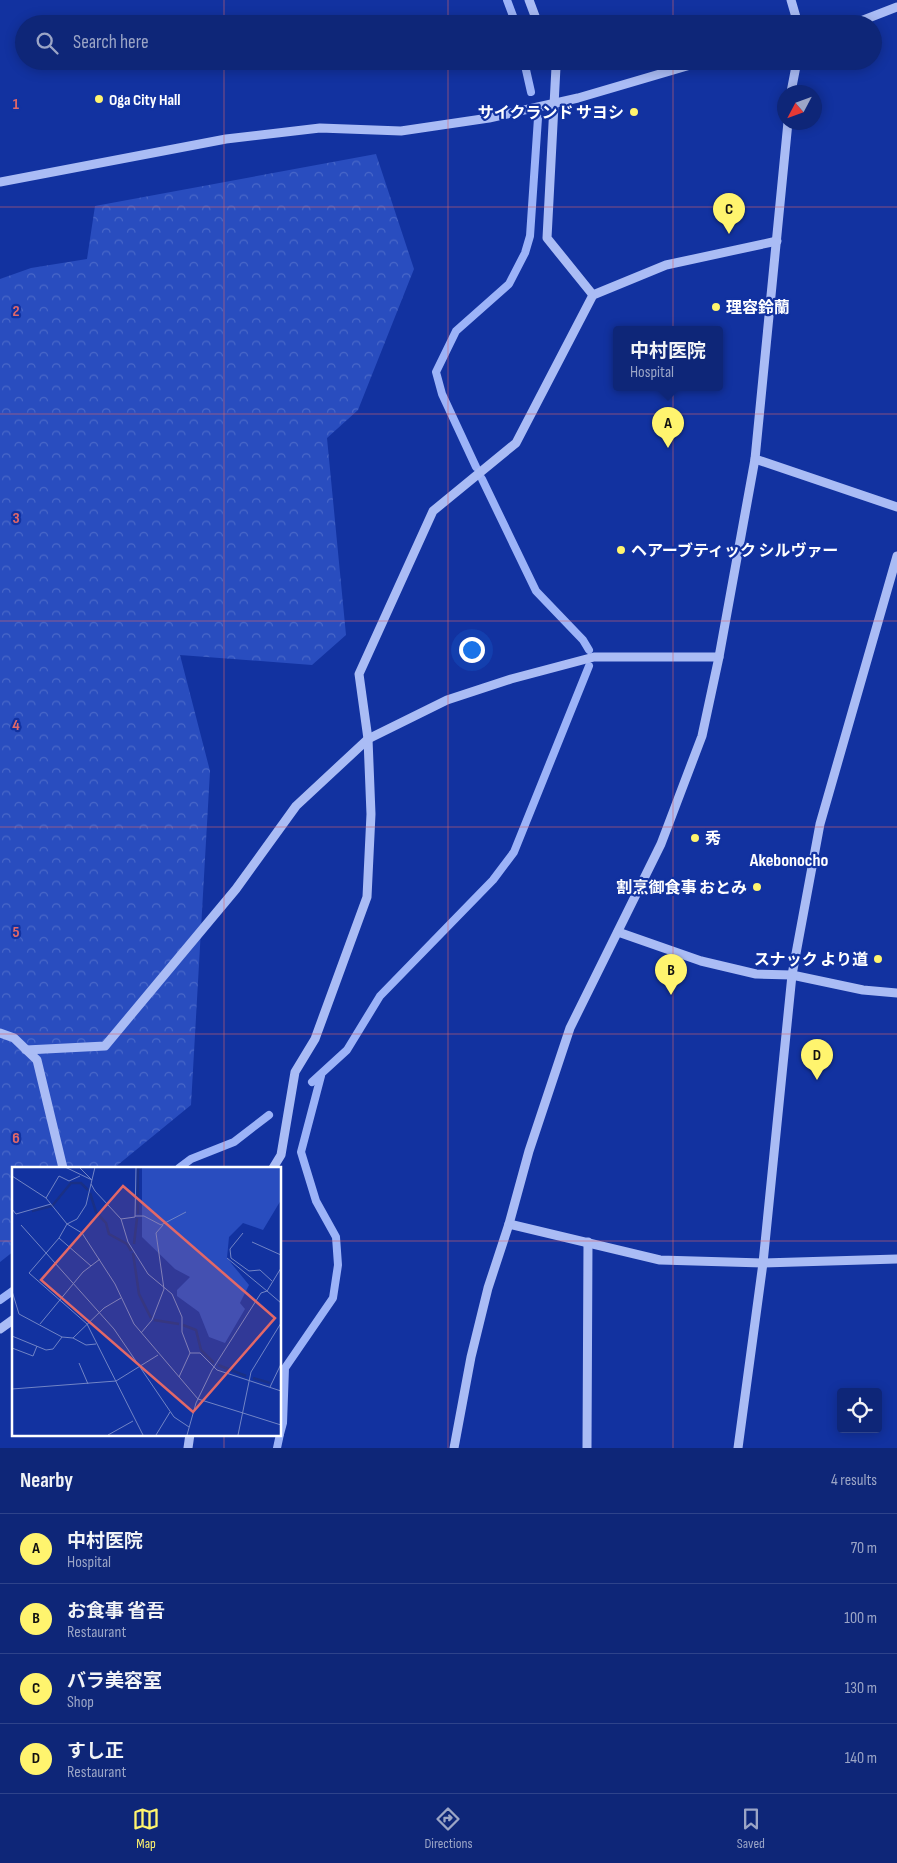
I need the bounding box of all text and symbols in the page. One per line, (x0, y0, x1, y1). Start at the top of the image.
search box (15, 15, 882, 70)
icon: search (33, 29, 61, 57)
text: Search here (73, 31, 149, 54)
north arrow (777, 85, 822, 130)
place label: Oga City Hall (109, 91, 181, 110)
marker: Oga City Hall (93, 93, 105, 105)
text: 1 (13, 95, 20, 114)
place label: サイクランド サヨシ (478, 104, 624, 123)
marker: サイクランド サヨシ (628, 106, 640, 118)
pin: C (713, 193, 745, 234)
place label: 理容鈴蘭 (726, 299, 790, 318)
marker: 理容鈴蘭 (710, 301, 722, 313)
text: 2 (12, 302, 20, 321)
popup (613, 326, 723, 391)
text: 中村医院 (630, 340, 706, 363)
text: Hospital (630, 363, 674, 382)
pin: A (652, 407, 684, 448)
text: 3 (12, 509, 20, 528)
place label: ヘアーブティック シルヴァー (631, 542, 839, 561)
marker: ヘアーブティック シルヴァー (615, 544, 627, 556)
your location (459, 637, 485, 663)
text: 4 (12, 716, 20, 735)
place label: 秀 (705, 830, 721, 849)
marker: 秀 (689, 832, 701, 844)
district label: Akebonocho (749, 850, 828, 871)
place label: 割烹御食事 おとみ (617, 879, 747, 898)
marker: 割烹御食事 おとみ (751, 881, 763, 893)
text: 5 (12, 923, 20, 942)
place label: スナック より道 (754, 951, 868, 970)
marker: スナック より道 (872, 953, 884, 965)
pin: B (655, 954, 687, 995)
pin: D (801, 1039, 833, 1080)
text: 6 (12, 1129, 20, 1148)
inset map (12, 1167, 281, 1436)
map controls (837, 1388, 882, 1433)
button: locate (837, 1388, 882, 1433)
text: Nearby (20, 1468, 73, 1493)
text: 4 results (831, 1471, 877, 1490)
text: 中村医院 (67, 1530, 143, 1553)
text: A (32, 1539, 40, 1558)
text: 70 m (851, 1539, 877, 1558)
text: Hospital (67, 1553, 111, 1572)
text: お食事 省吾 (67, 1600, 165, 1623)
text: B (32, 1609, 40, 1628)
text: 100 m (844, 1609, 877, 1628)
text: Restaurant (67, 1623, 126, 1642)
text: バラ美容室 (67, 1670, 162, 1693)
text: C (32, 1679, 40, 1698)
text: 130 m (845, 1679, 877, 1698)
text: Shop (67, 1693, 94, 1712)
text: すし正 (67, 1740, 124, 1763)
text: D (32, 1749, 40, 1768)
text: 140 m (845, 1749, 877, 1768)
text: Restaurant (67, 1763, 126, 1782)
tab: Map (132, 1805, 160, 1852)
tab: Directions (424, 1805, 473, 1852)
tab: Saved (737, 1805, 765, 1852)

